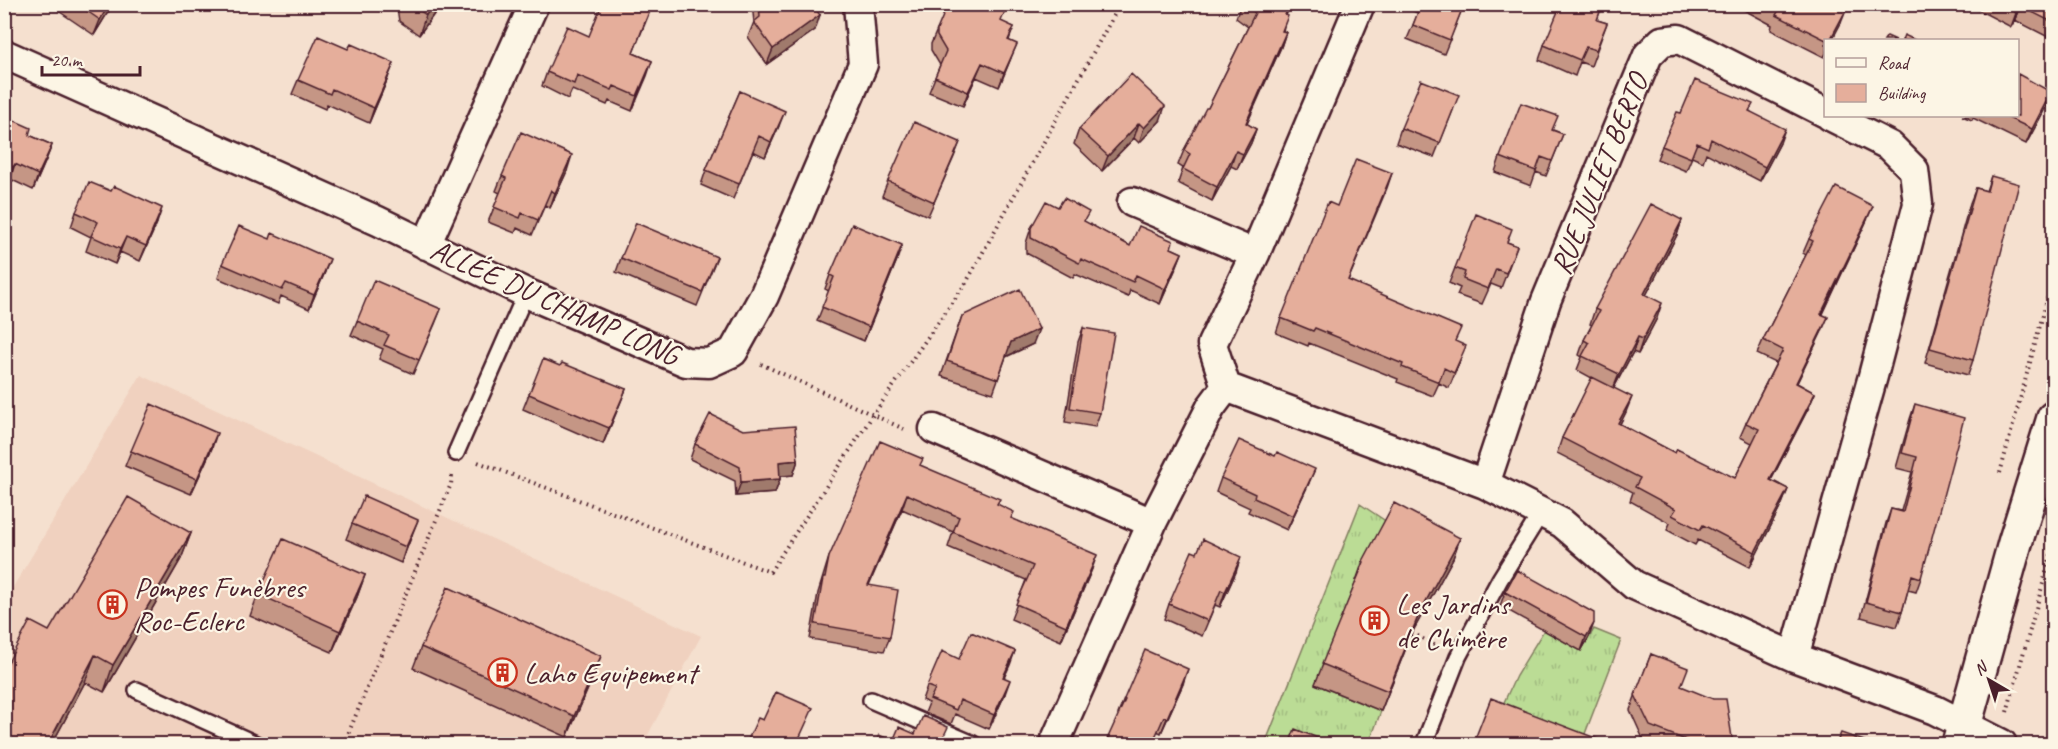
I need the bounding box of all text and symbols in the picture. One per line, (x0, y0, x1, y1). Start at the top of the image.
scale bar (42, 39, 140, 77)
legend (1824, 39, 2019, 117)
text: 20 m (51, 49, 84, 71)
text: Road (1878, 52, 1911, 74)
street label: RUE JULIET BERTO (1542, 65, 1658, 280)
text: Building (1878, 82, 1927, 104)
street label: ALLÉE DU CHAMP LONG (425, 230, 688, 375)
place label: Pompes Funèbres Roc-Eclerc (134, 568, 307, 640)
place label: Les Jardins de Chimère (1396, 585, 1512, 657)
building icon: Pompes Funèbres Roc-Eclerc (97, 588, 129, 620)
building icon: Les Jardins de Chimère (1359, 605, 1391, 637)
north arrow (1959, 650, 2019, 710)
place label: Laho Equipement (524, 654, 701, 692)
text: N (1970, 656, 1993, 680)
building icon: Laho Equipement (487, 657, 519, 689)

